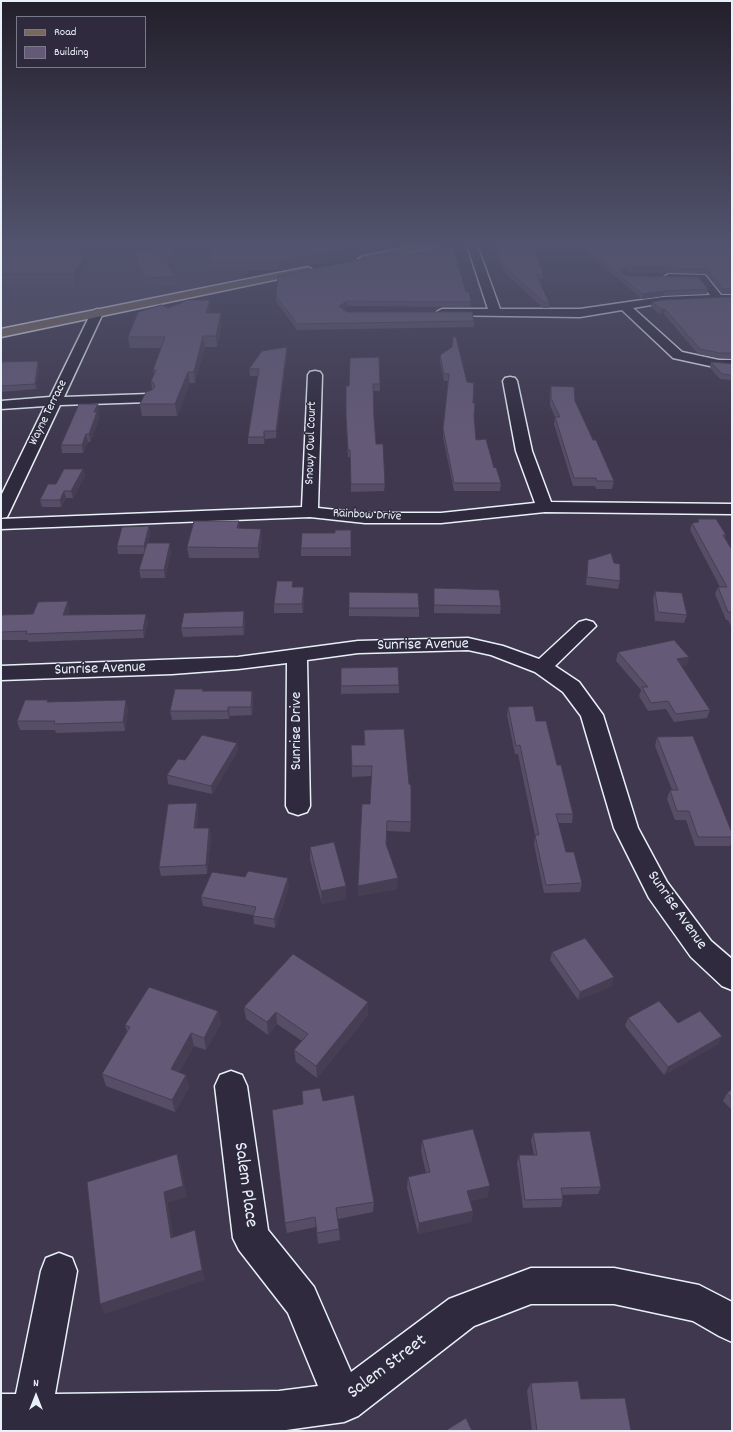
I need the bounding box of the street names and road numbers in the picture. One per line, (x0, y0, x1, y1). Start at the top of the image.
street label: Wayne Terrace (26, 378, 72, 448)
street label: Snowy Owl Court (303, 401, 321, 485)
street label: Rainbow Drive (332, 506, 402, 526)
street label: Sunrise Avenue (377, 636, 469, 656)
street label: Sunrise Avenue (54, 659, 146, 681)
street label: Sunrise Drive (288, 692, 308, 770)
street label: Sunrise Avenue (642, 868, 710, 954)
street label: Salem Place (227, 1141, 261, 1229)
street label: Salem Street (344, 1331, 432, 1405)

